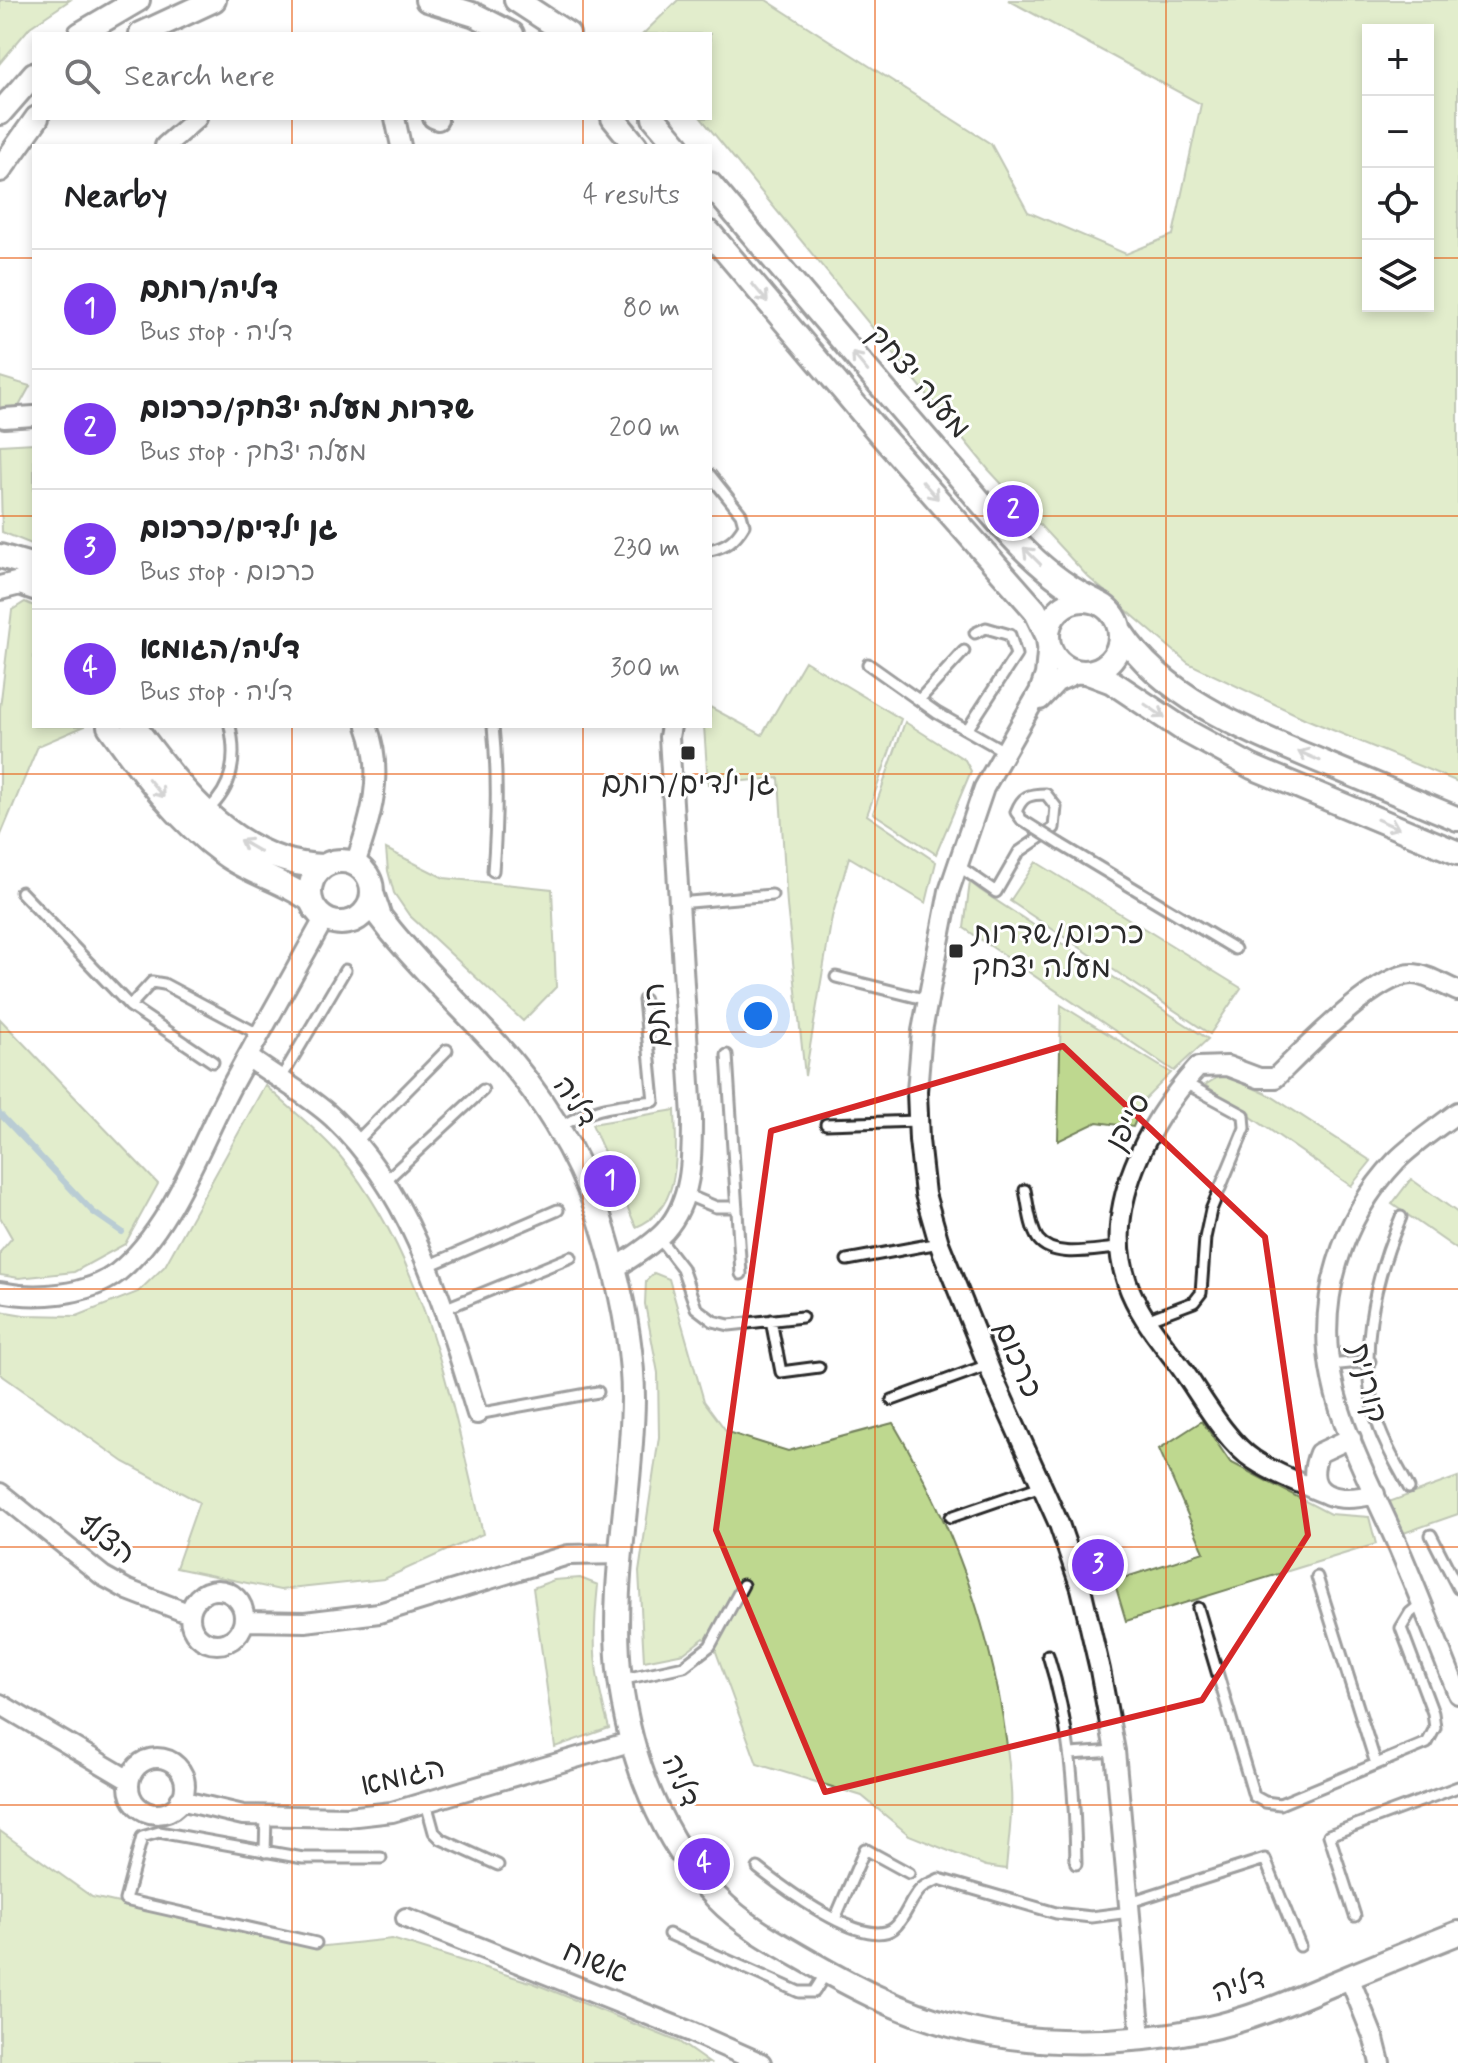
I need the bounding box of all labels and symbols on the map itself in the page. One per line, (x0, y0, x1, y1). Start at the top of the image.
one-way arrow (751, 282, 769, 303)
street label: מעלה יצחק (858, 317, 978, 447)
one-way arrow (851, 352, 869, 372)
one-way arrow (920, 480, 938, 500)
pin: 2 (987, 481, 1039, 541)
one-way arrow (1023, 546, 1042, 566)
one-way arrow (1143, 703, 1166, 719)
marker: גן ילדים/רותם (679, 744, 697, 762)
one-way arrow (1297, 748, 1322, 763)
place label: גן ילדים/רותם (601, 765, 775, 804)
one-way arrow (147, 777, 165, 798)
one-way arrow (1376, 818, 1400, 833)
one-way arrow (238, 838, 262, 853)
place label: כרכום/שדרות מעלה יצחק (970, 915, 1144, 988)
marker: כרכום/שדרות מעלה יצחק (947, 942, 965, 960)
street label: רותם (635, 981, 679, 1049)
your location (738, 996, 778, 1036)
street label: דליה (543, 1069, 605, 1135)
street label: סייפן (1097, 1086, 1161, 1158)
pin: 1 (584, 1151, 636, 1211)
street label: כרכום (984, 1316, 1050, 1404)
street label: קורנית (1338, 1339, 1396, 1427)
street label: הצלף (69, 1506, 143, 1574)
pin: 3 (1072, 1535, 1124, 1595)
street label: הגומא (357, 1748, 449, 1806)
street label: דליה (652, 1749, 708, 1813)
pin: 4 (678, 1834, 730, 1894)
street label: אשוח (556, 1932, 634, 1994)
street label: דליה (1207, 1959, 1271, 2013)

